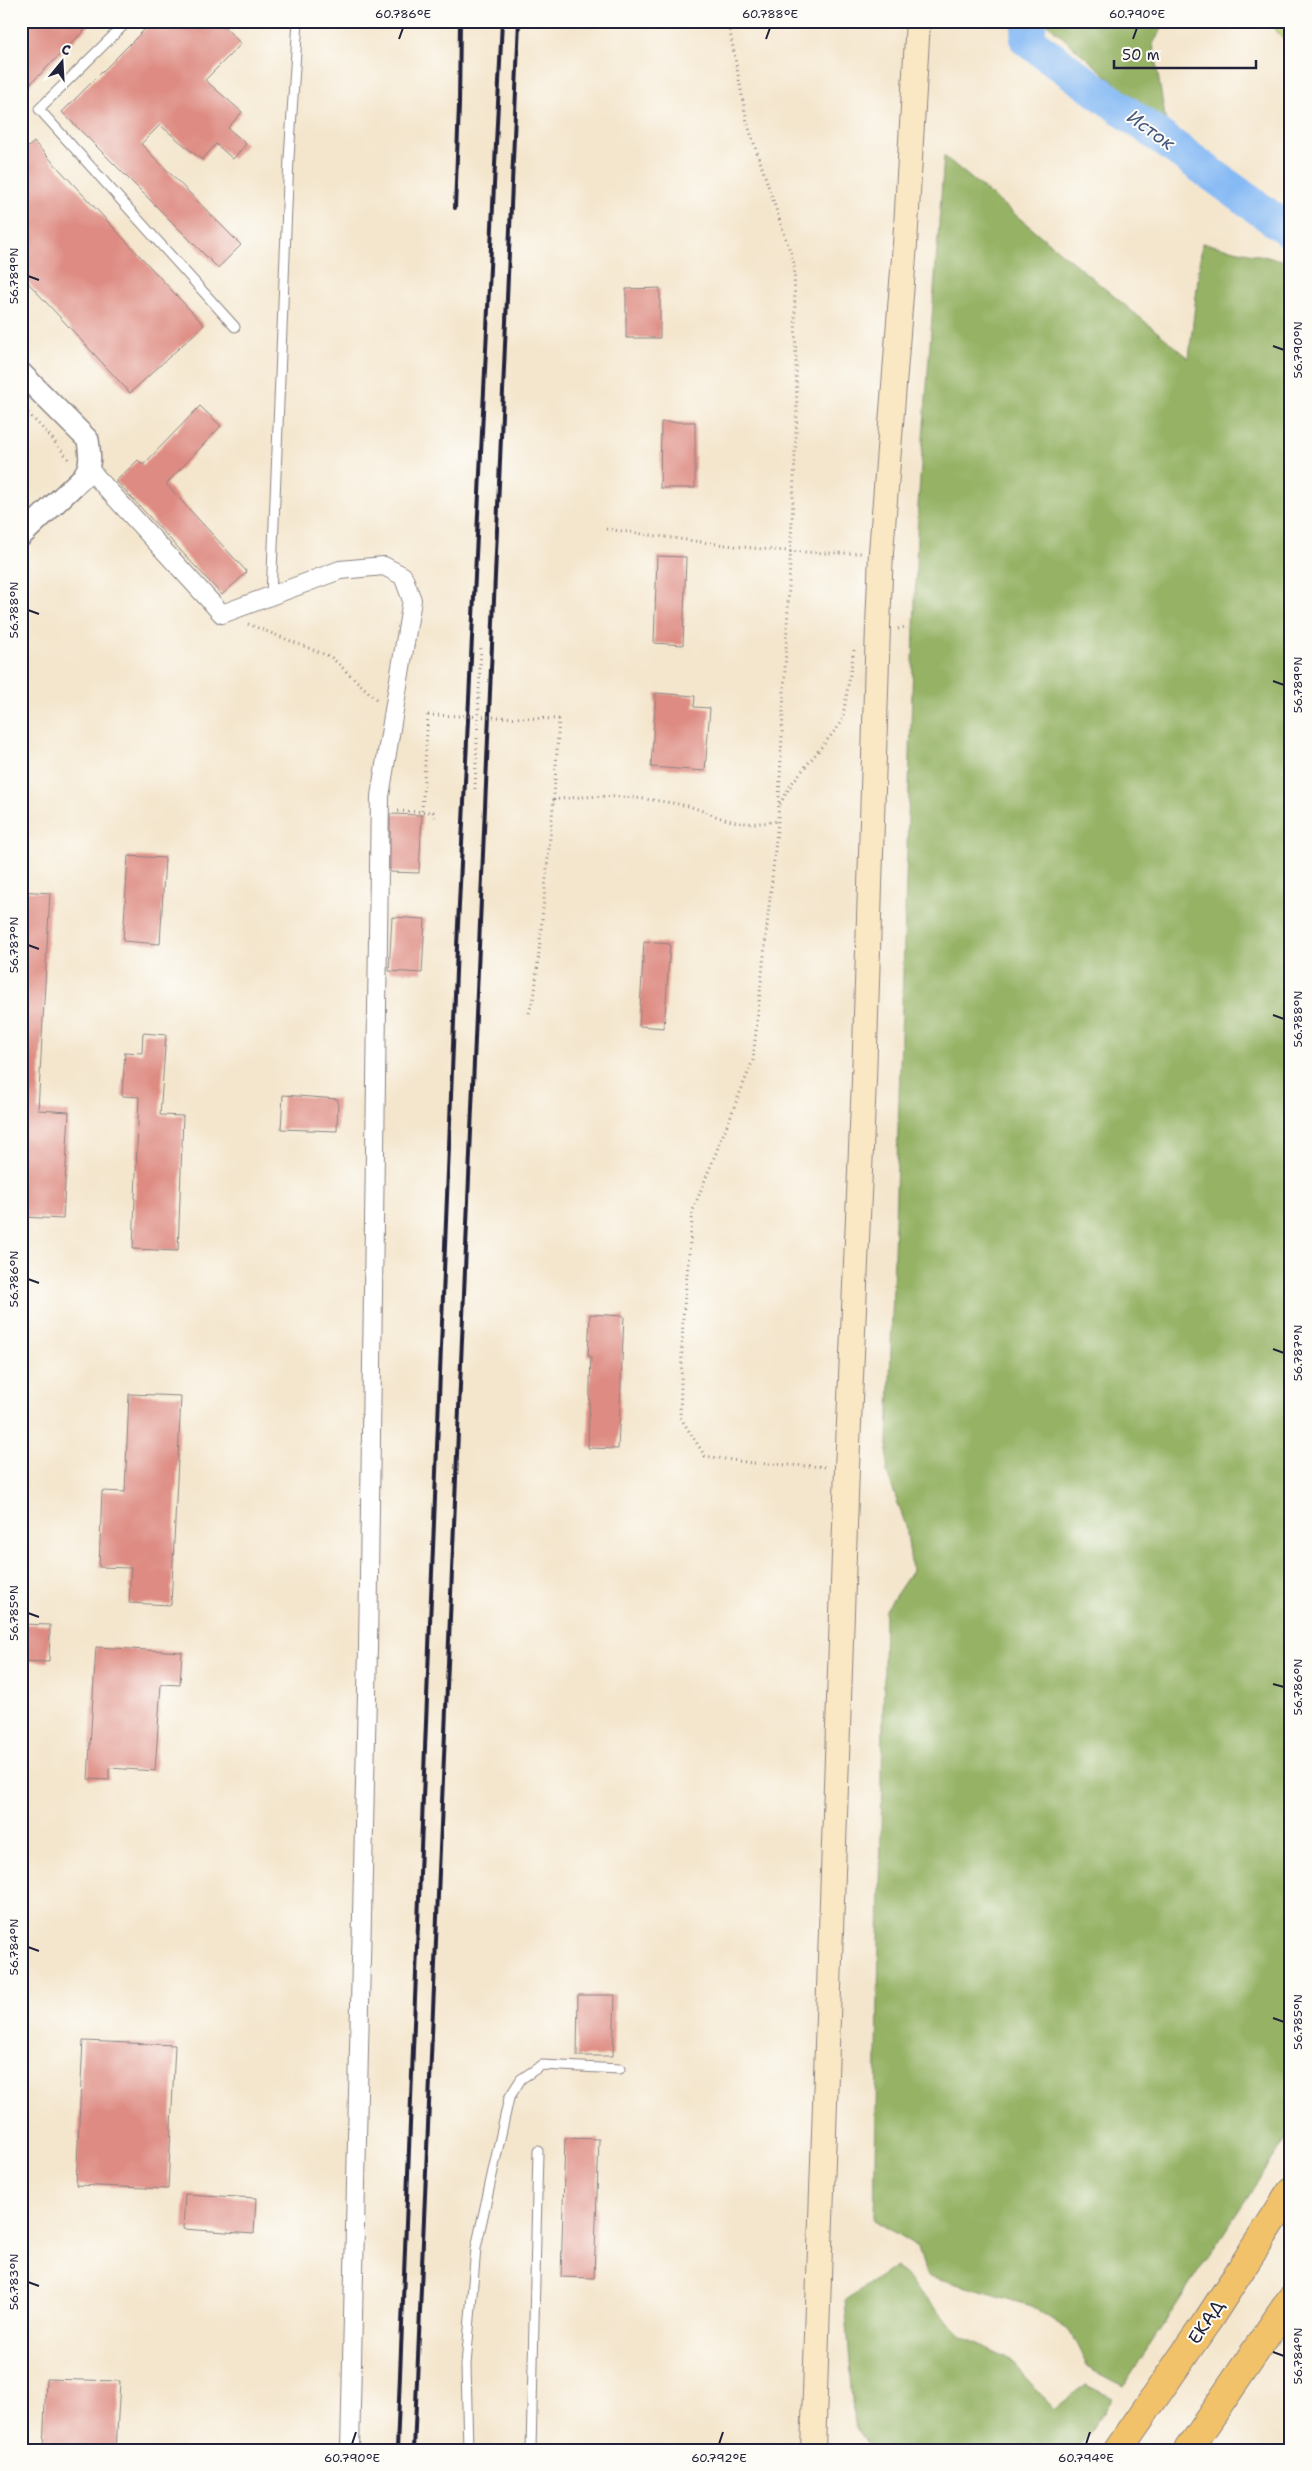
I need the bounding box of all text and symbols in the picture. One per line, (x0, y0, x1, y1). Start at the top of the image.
text: 60.786°E (375, 6, 431, 22)
text: 60.788°E (742, 6, 798, 22)
text: 60.790°E (1109, 6, 1165, 22)
north arrow (38, 38, 88, 88)
scale bar (1114, 38, 1257, 70)
text: С (59, 40, 73, 60)
text: 50 m (1122, 45, 1160, 65)
water label: Исток (1122, 104, 1181, 156)
text: 56.789°N (6, 248, 22, 304)
text: 56.790°N (1290, 321, 1306, 379)
text: 56.788°N (6, 581, 22, 639)
text: 56.789°N (1290, 657, 1306, 713)
text: 56.787°N (6, 917, 22, 973)
text: 56.788°N (1290, 990, 1306, 1048)
text: 56.786°N (6, 1250, 22, 1308)
text: 56.787°N (1290, 1325, 1306, 1381)
text: 56.785°N (6, 1585, 22, 1641)
text: 56.786°N (1290, 1658, 1306, 1716)
text: 56.784°N (6, 1919, 22, 1975)
text: 56.785°N (1290, 1994, 1306, 2050)
text: 56.783°N (6, 2254, 22, 2310)
street label: ЕКАД (1183, 2295, 1230, 2349)
text: 56.784°N (1290, 2328, 1306, 2384)
text: 60.790°E (324, 2450, 380, 2466)
text: 60.792°E (691, 2450, 747, 2466)
text: 60.794°E (1058, 2450, 1114, 2466)

